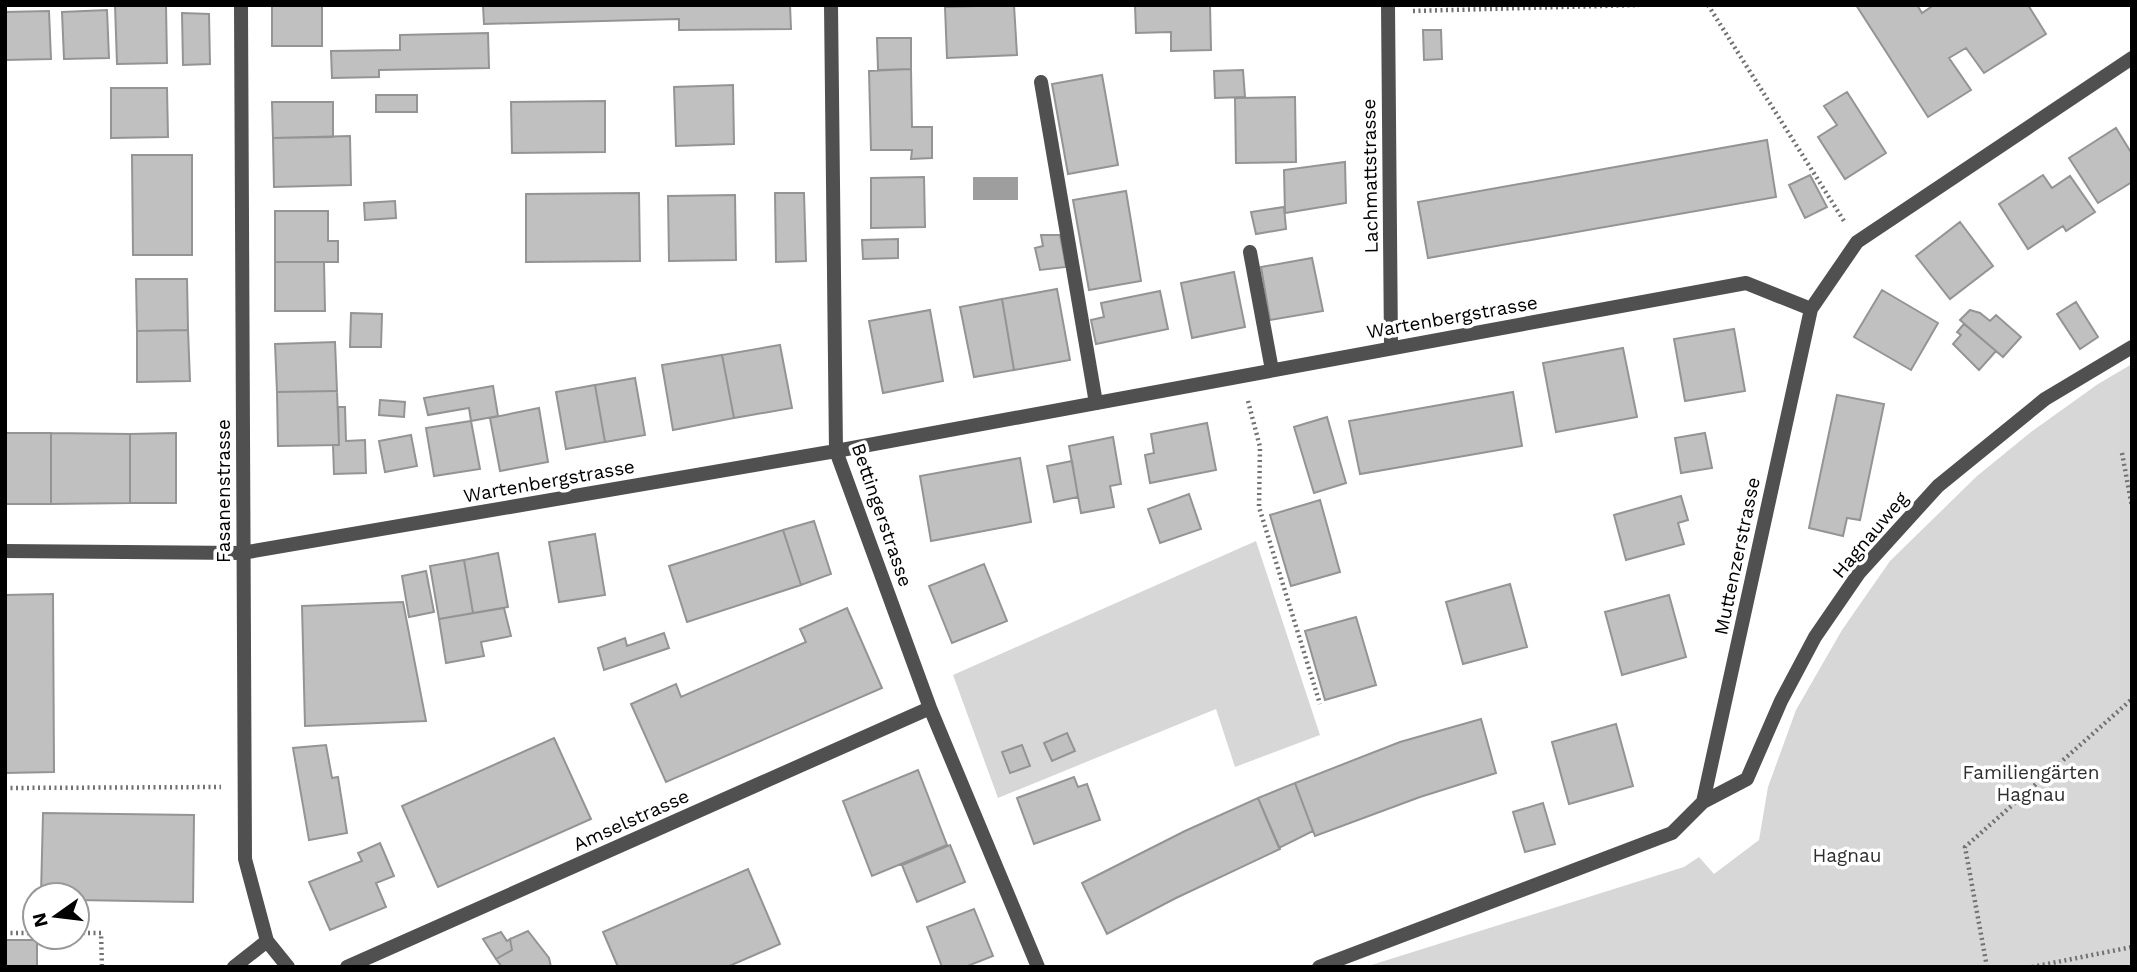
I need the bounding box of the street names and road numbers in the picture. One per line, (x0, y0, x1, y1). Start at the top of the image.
street label: Lachmattstrasse (1357, 98, 1383, 254)
street label: Wartenbergstrasse (1365, 291, 1539, 343)
street label: Fasanenstrasse (212, 419, 235, 563)
street label: Bettingerstrasse (847, 440, 917, 590)
street label: Wartenbergstrasse (462, 455, 636, 507)
street label: Muttenzerstrasse (1709, 475, 1765, 637)
street label: Hagnauweg (1827, 486, 1913, 583)
street label: Amselstrasse (569, 784, 693, 856)

